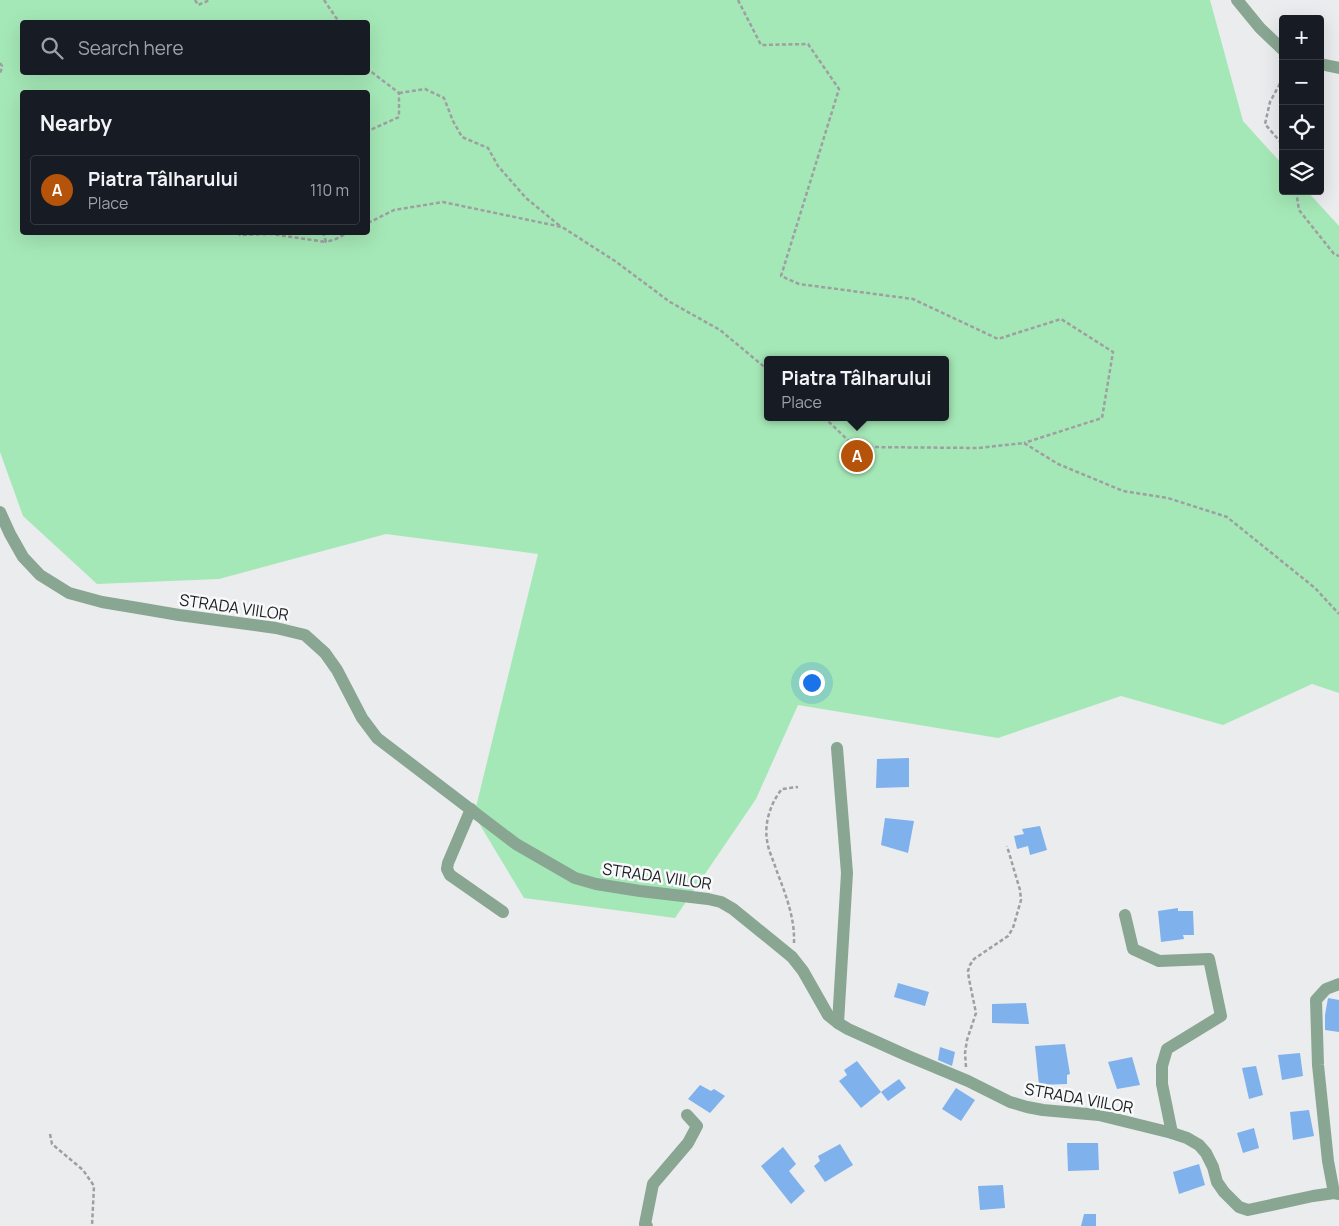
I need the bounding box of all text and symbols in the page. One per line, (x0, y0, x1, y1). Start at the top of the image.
map controls (1279, 15, 1324, 195)
button: + (1279, 15, 1324, 60)
search box (20, 20, 370, 75)
icon: search (38, 34, 66, 62)
text: Search here (78, 35, 184, 61)
button: − (1279, 60, 1324, 105)
button: locate (1279, 105, 1324, 150)
text: Nearby (40, 109, 112, 137)
button: layers (1279, 150, 1324, 195)
text: Piatra Tâlharului (88, 166, 238, 192)
text: A (52, 179, 62, 201)
text: 110 m (310, 179, 349, 201)
text: Place (88, 192, 128, 214)
popup (764, 356, 949, 421)
text: Piatra Tâlharului (781, 365, 932, 391)
text: Place (781, 391, 822, 413)
pin: A (841, 437, 873, 475)
street label: STRADA VIILOR (178, 588, 290, 626)
your location (799, 670, 825, 696)
street label: STRADA VIILOR (601, 857, 713, 895)
street label: STRADA VIILOR (1023, 1078, 1135, 1118)

